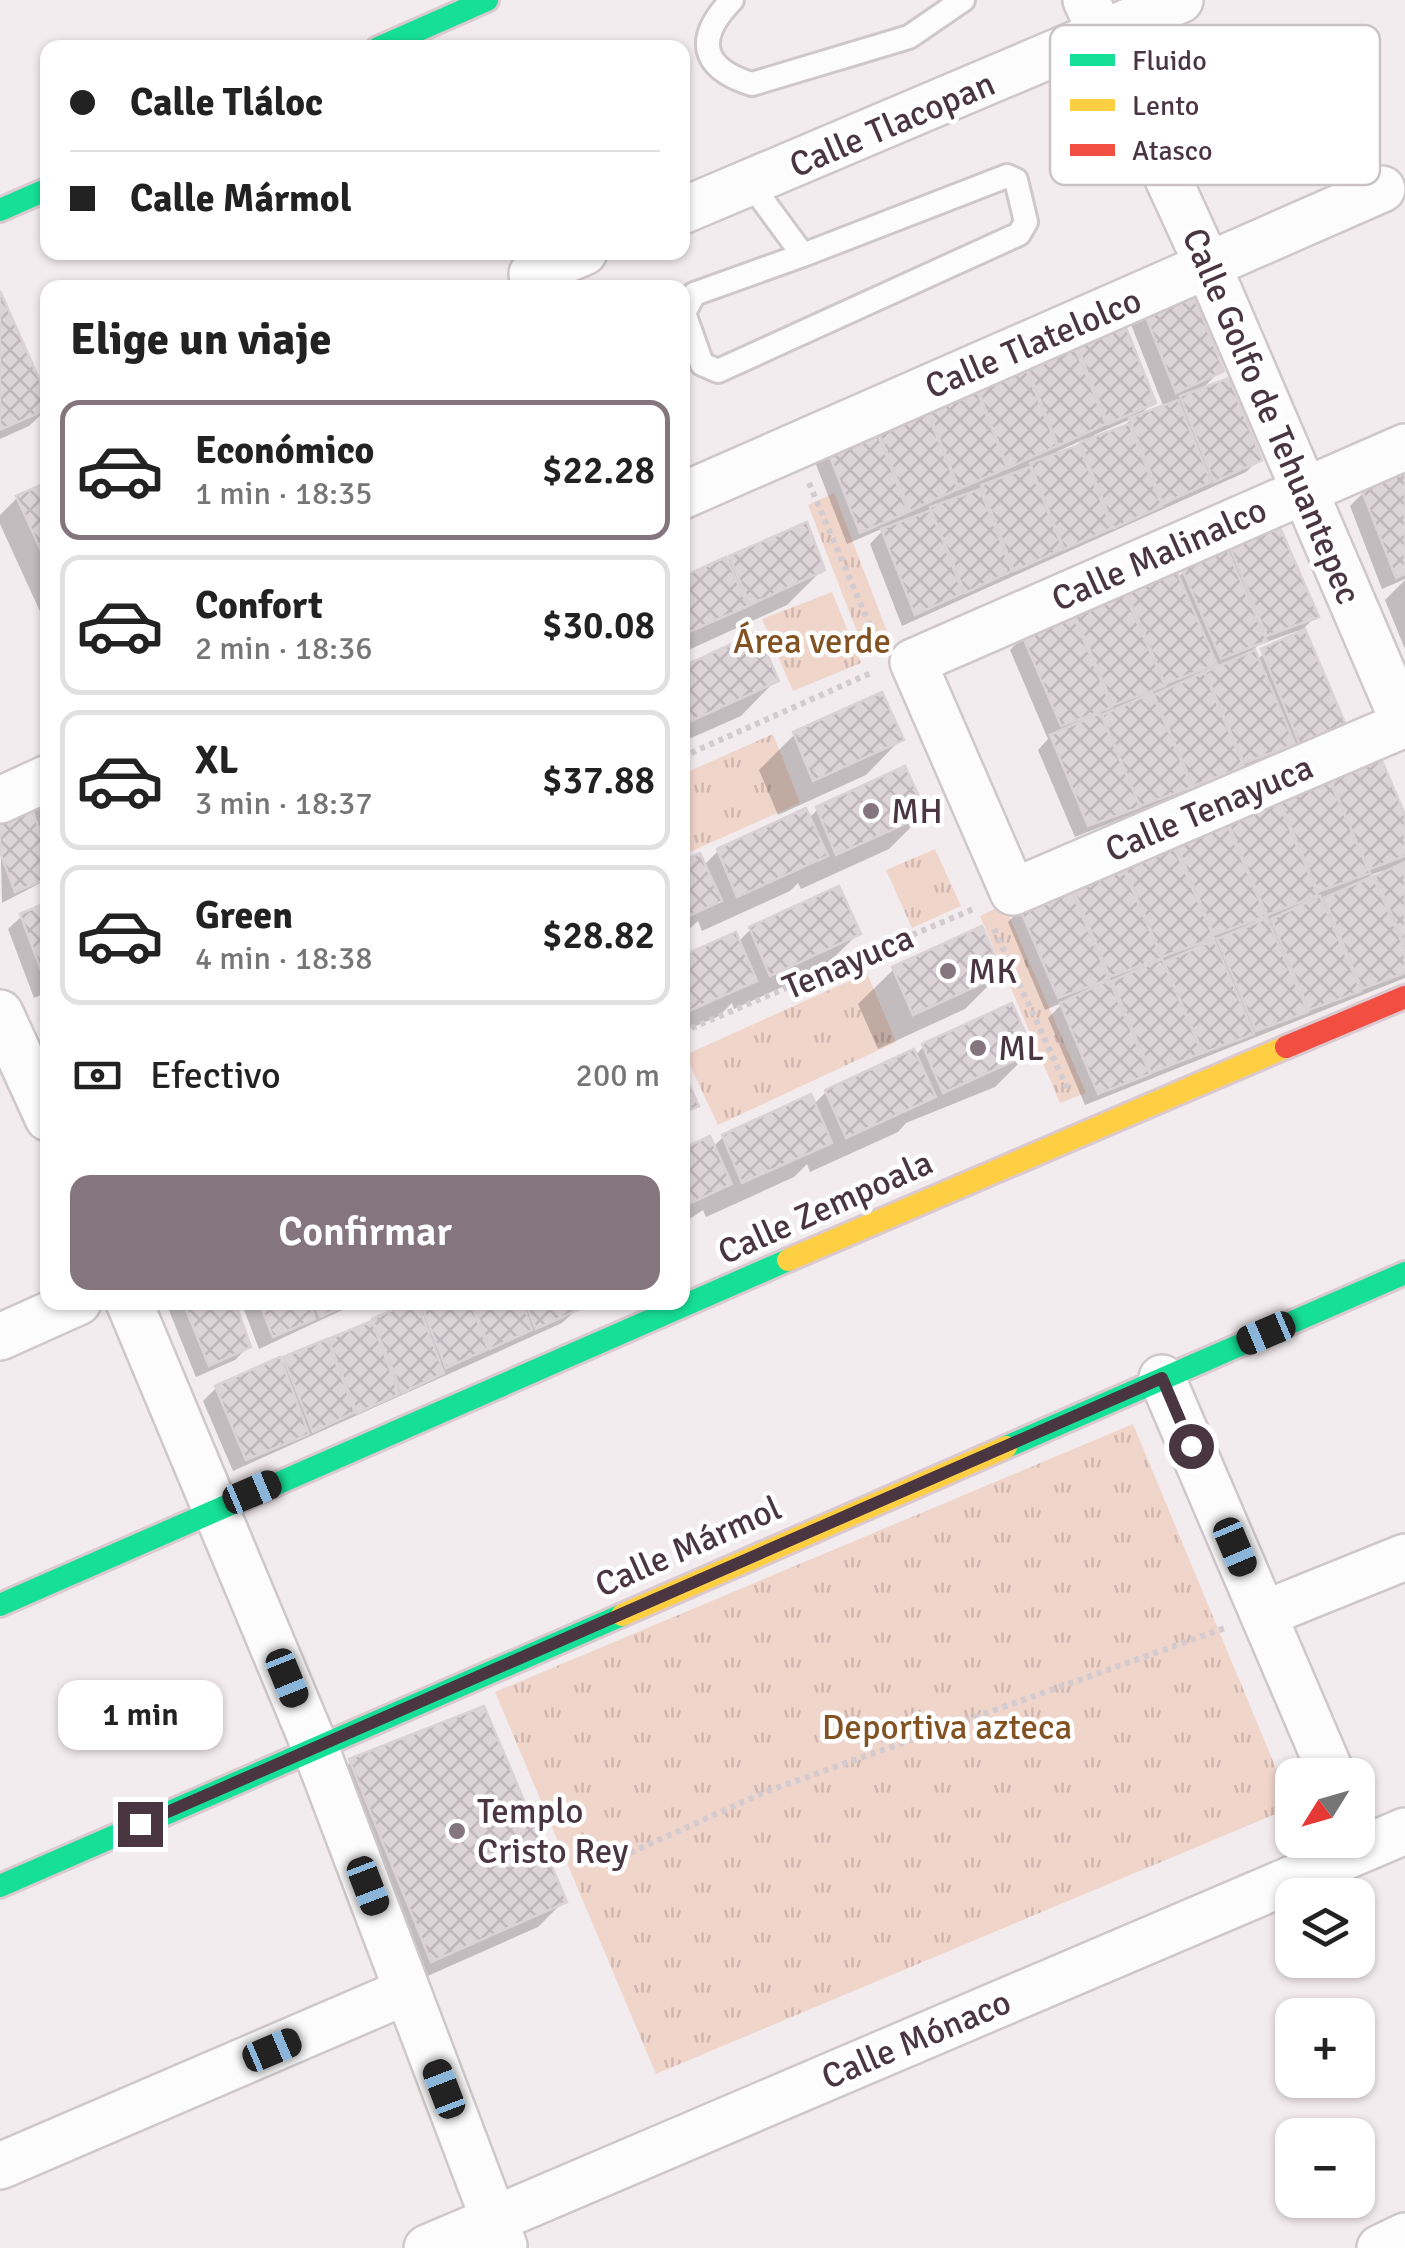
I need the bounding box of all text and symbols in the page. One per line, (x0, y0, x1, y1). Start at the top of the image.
legend (1050, 25, 1380, 185)
text: Fluido (1132, 44, 1207, 78)
street label: Calle Tlacopan (783, 62, 1001, 187)
text: Calle Tláloc (130, 79, 323, 126)
text: Lento (1132, 89, 1199, 123)
text: Atasco (1132, 134, 1212, 168)
text: Calle Mármol (130, 175, 352, 222)
street label: Calle Golfo de Tehuantepec (1173, 222, 1370, 611)
street label: Calle Tlatelolco (919, 279, 1148, 408)
text: Elige un viaje (70, 312, 332, 367)
icon: car (75, 425, 165, 515)
text: Económico (195, 427, 374, 474)
text: $22.28 (542, 447, 655, 494)
text: 1 min · 18:35 (195, 474, 373, 513)
street label: Calle Malinalco (1045, 488, 1273, 621)
icon: car (75, 580, 165, 670)
text: Confort (195, 582, 323, 629)
text: $30.08 (542, 602, 655, 649)
park label: Área verde (733, 620, 891, 663)
text: 2 min · 18:36 (195, 629, 373, 668)
icon: car (75, 735, 165, 825)
text: XL (195, 737, 238, 784)
street label: Calle Tenayuca (1099, 745, 1320, 872)
text: $37.88 (542, 757, 655, 804)
text: 3 min · 18:37 (195, 784, 373, 823)
place label: MH (891, 790, 943, 833)
marker: MH (860, 800, 882, 822)
icon: car (75, 890, 165, 980)
text: Green (195, 892, 293, 939)
text: $28.82 (542, 912, 655, 959)
street label: Tenayuca (776, 916, 920, 1009)
text: 4 min · 18:38 (195, 939, 373, 978)
place label: MK (968, 950, 1017, 993)
marker: MK (937, 960, 959, 982)
place label: ML (998, 1027, 1044, 1070)
marker: ML (967, 1037, 989, 1059)
icon: cash (70, 1048, 125, 1103)
text: Efectivo (150, 1052, 281, 1099)
text: 200 m (576, 1056, 660, 1095)
street label: Calle Zempoala (711, 1141, 939, 1274)
button: Confirmar (70, 1175, 660, 1290)
car (1233, 1307, 1299, 1359)
route start (1169, 1424, 1214, 1469)
car (219, 1466, 285, 1518)
street label: Calle Mármol (589, 1486, 788, 1607)
car (1209, 1514, 1261, 1580)
car (262, 1645, 312, 1711)
callout: 1 min (58, 1679, 222, 1749)
text: 1 min (102, 1695, 179, 1734)
park label: Deportiva azteca (822, 1706, 1072, 1749)
north arrow (1275, 1758, 1375, 1858)
map controls (1275, 1758, 1375, 2218)
place label: Templo Cristo Rey (477, 1790, 628, 1873)
route end (118, 1802, 163, 1847)
marker: Templo Cristo Rey (446, 1820, 468, 1842)
car (343, 1853, 393, 1919)
button: layers (1275, 1878, 1375, 1978)
street label: Calle Mónaco (815, 1980, 1017, 2099)
button: + (1275, 1998, 1375, 2098)
car (239, 2024, 305, 2076)
car (419, 2056, 469, 2122)
button: − (1275, 2118, 1375, 2218)

